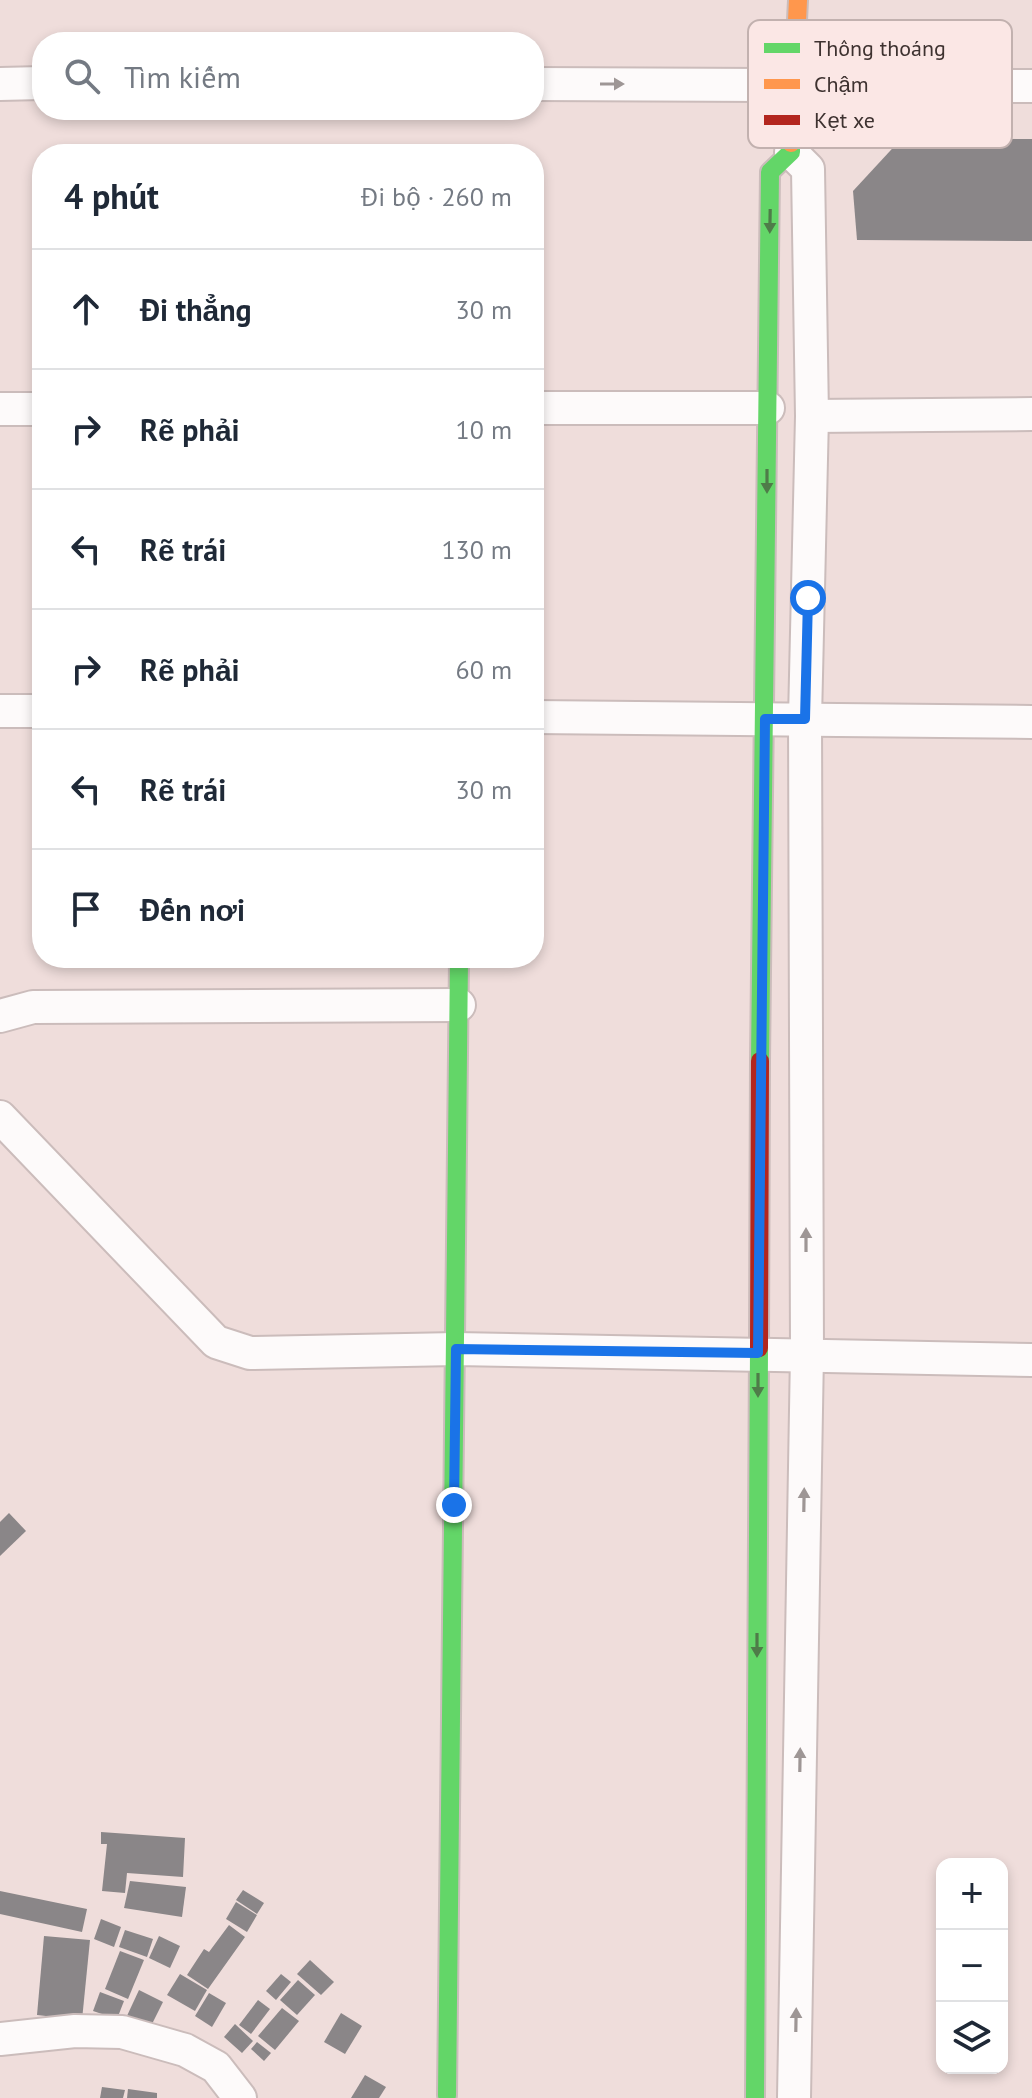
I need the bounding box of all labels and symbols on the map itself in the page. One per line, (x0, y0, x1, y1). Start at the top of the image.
legend (748, 20, 1012, 148)
text: Thông thoáng (814, 34, 946, 62)
text: Chậm (814, 70, 869, 98)
one-way arrow (600, 78, 625, 90)
text: Kẹt xe (814, 106, 875, 134)
one-way arrow (764, 209, 776, 234)
one-way arrow (761, 469, 773, 494)
route start (790, 580, 826, 616)
one-way arrow (800, 1227, 812, 1252)
one-way arrow (752, 1373, 764, 1398)
route end (436, 1487, 472, 1523)
one-way arrow (798, 1487, 810, 1512)
one-way arrow (751, 1633, 763, 1658)
one-way arrow (794, 1747, 806, 1772)
one-way arrow (789, 2007, 802, 2032)

